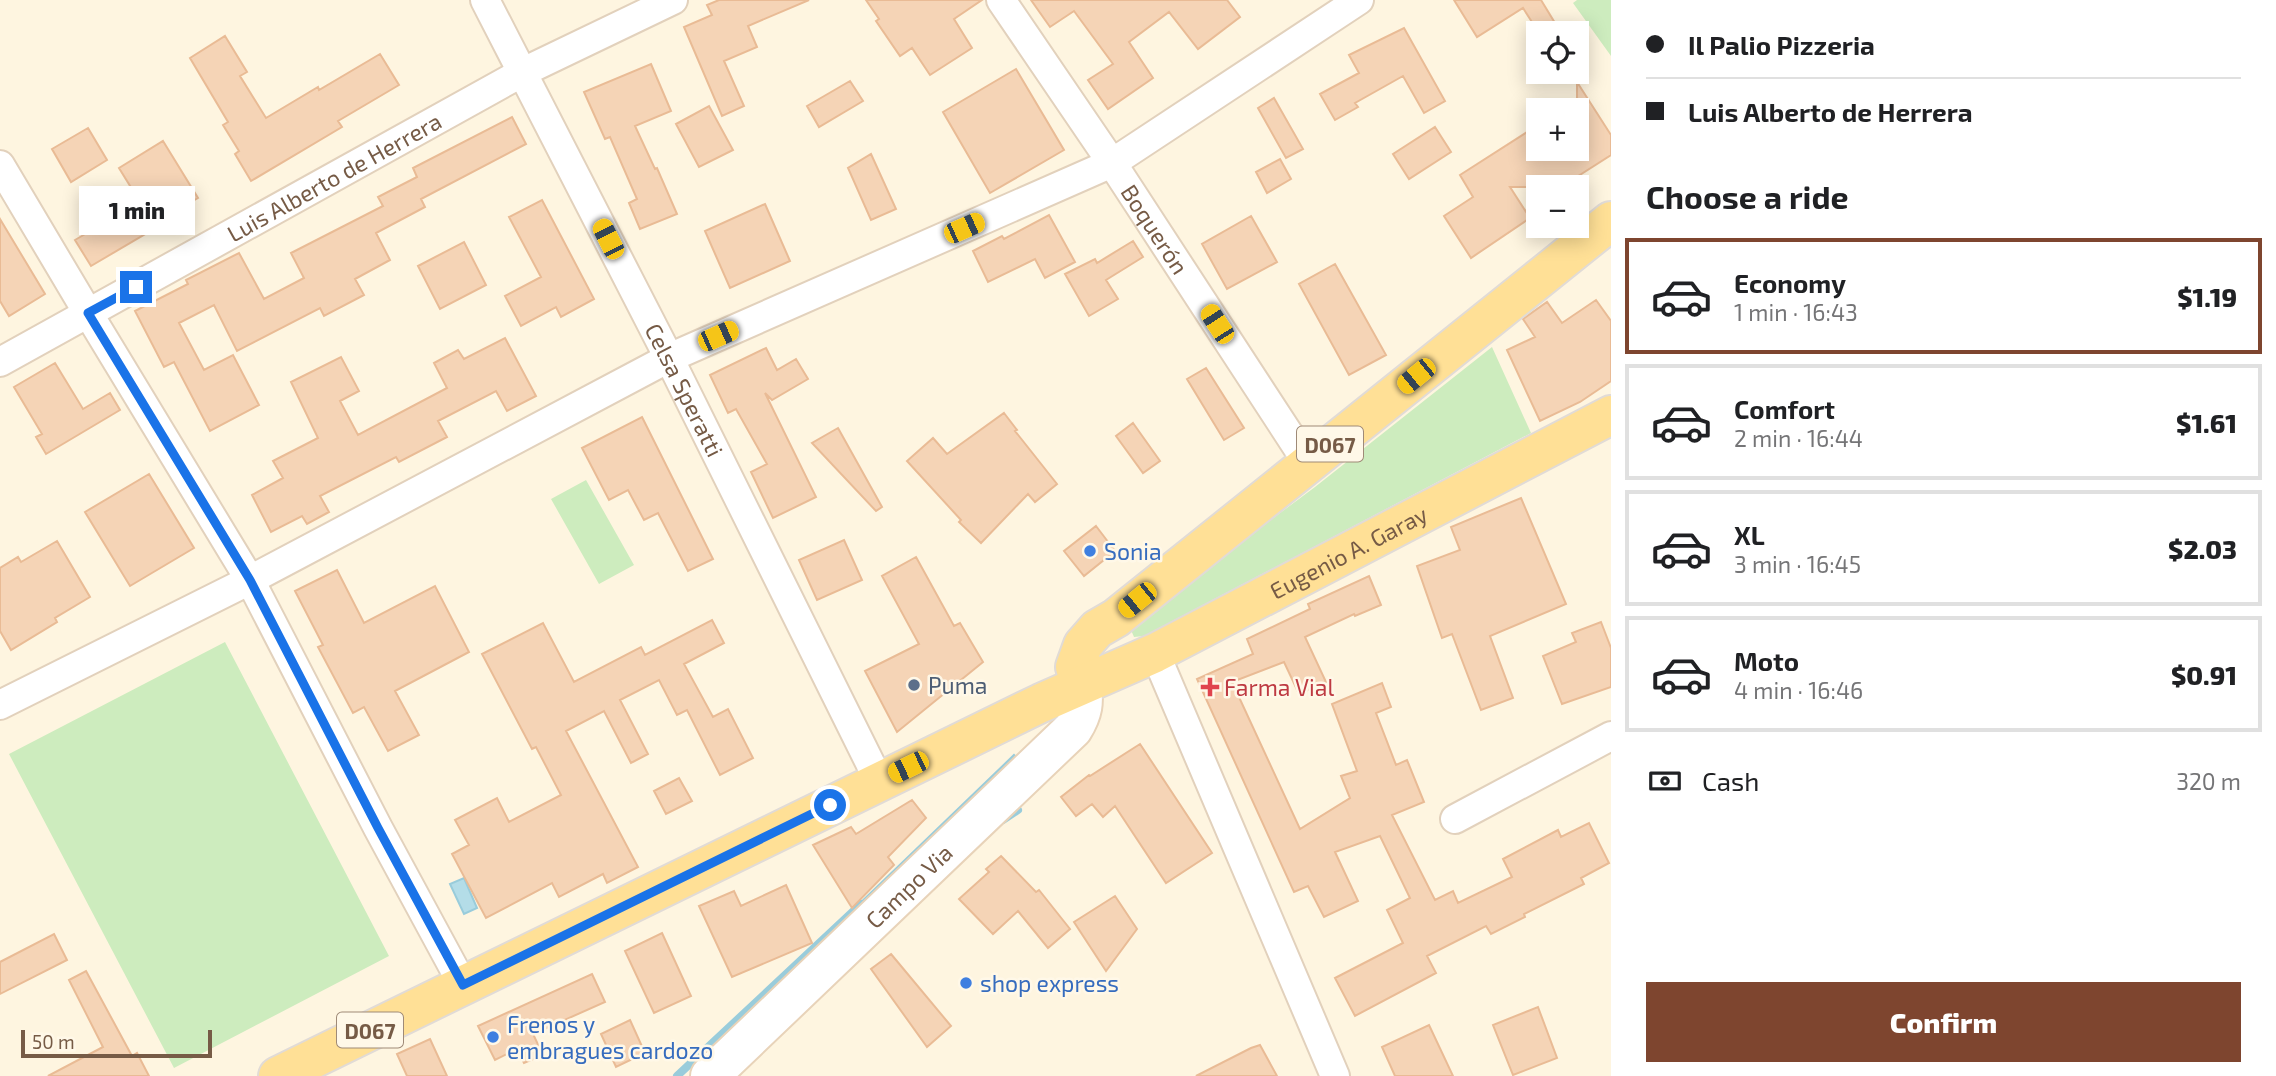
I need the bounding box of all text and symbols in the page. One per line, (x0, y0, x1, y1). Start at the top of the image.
map controls (1526, 21, 1589, 238)
button: locate (1526, 21, 1589, 84)
text: Il Palio Pizzeria (1688, 29, 1875, 60)
text: Luis Alberto de Herrera (1688, 96, 1973, 127)
button: + (1526, 98, 1589, 161)
street label: Luis Alberto de Herrera (222, 106, 446, 247)
button: − (1526, 175, 1589, 238)
text: Choose a ride (1646, 177, 1849, 215)
street label: Boquerón (1116, 179, 1194, 279)
callout: 1 min (78, 186, 194, 234)
text: 1 min (109, 196, 165, 224)
car (941, 210, 988, 246)
car (590, 216, 627, 262)
icon: car (1650, 265, 1713, 328)
text: Economy (1734, 267, 1846, 298)
route end (120, 271, 152, 303)
text: $1.19 (2177, 281, 2237, 312)
text: 1 min · 16:43 (1734, 298, 1858, 326)
car (1197, 301, 1238, 347)
street label: Celsa Speratti (640, 318, 730, 461)
car (695, 318, 742, 354)
car (1394, 355, 1439, 397)
icon: car (1650, 391, 1713, 454)
text: Comfort (1734, 393, 1835, 424)
text: $1.61 (2176, 407, 2237, 438)
text: 2 min · 16:44 (1734, 424, 1863, 452)
road number: D067 (1297, 426, 1363, 462)
street label: Eugenio A. Garay (1265, 499, 1432, 605)
icon: car (1650, 517, 1713, 580)
text: XL (1734, 519, 1765, 550)
text: $2.03 (2168, 533, 2237, 564)
place label: Sonia (1104, 537, 1162, 565)
marker: Sonia (1082, 543, 1098, 559)
text: 3 min · 16:45 (1734, 550, 1861, 578)
car (1115, 579, 1160, 621)
icon: car (1650, 643, 1713, 706)
text: Moto (1734, 645, 1799, 676)
text: $0.91 (2171, 659, 2237, 690)
place label: Puma (928, 671, 987, 699)
place label: Farma Vial (1224, 673, 1334, 701)
text: 4 min · 16:46 (1734, 676, 1863, 704)
marker: Puma (906, 677, 922, 693)
marker: Farma Vial (1202, 679, 1218, 695)
car (885, 748, 932, 786)
icon: cash (1646, 762, 1684, 800)
text: Cash (1702, 765, 1759, 796)
text: 320 m (2176, 767, 2241, 795)
route start (814, 789, 846, 821)
street label: Campo Via (860, 838, 958, 934)
place label: shop express (980, 969, 1119, 997)
marker: shop express (958, 975, 974, 991)
button: Confirm (1646, 982, 2241, 1062)
place label: Frenos y embragues cardozo (507, 1010, 713, 1064)
road number: D067 (337, 1012, 403, 1048)
scale bar (21, 1027, 212, 1059)
marker: Frenos y embragues cardozo (485, 1029, 501, 1045)
text: 50 m (32, 1030, 75, 1053)

